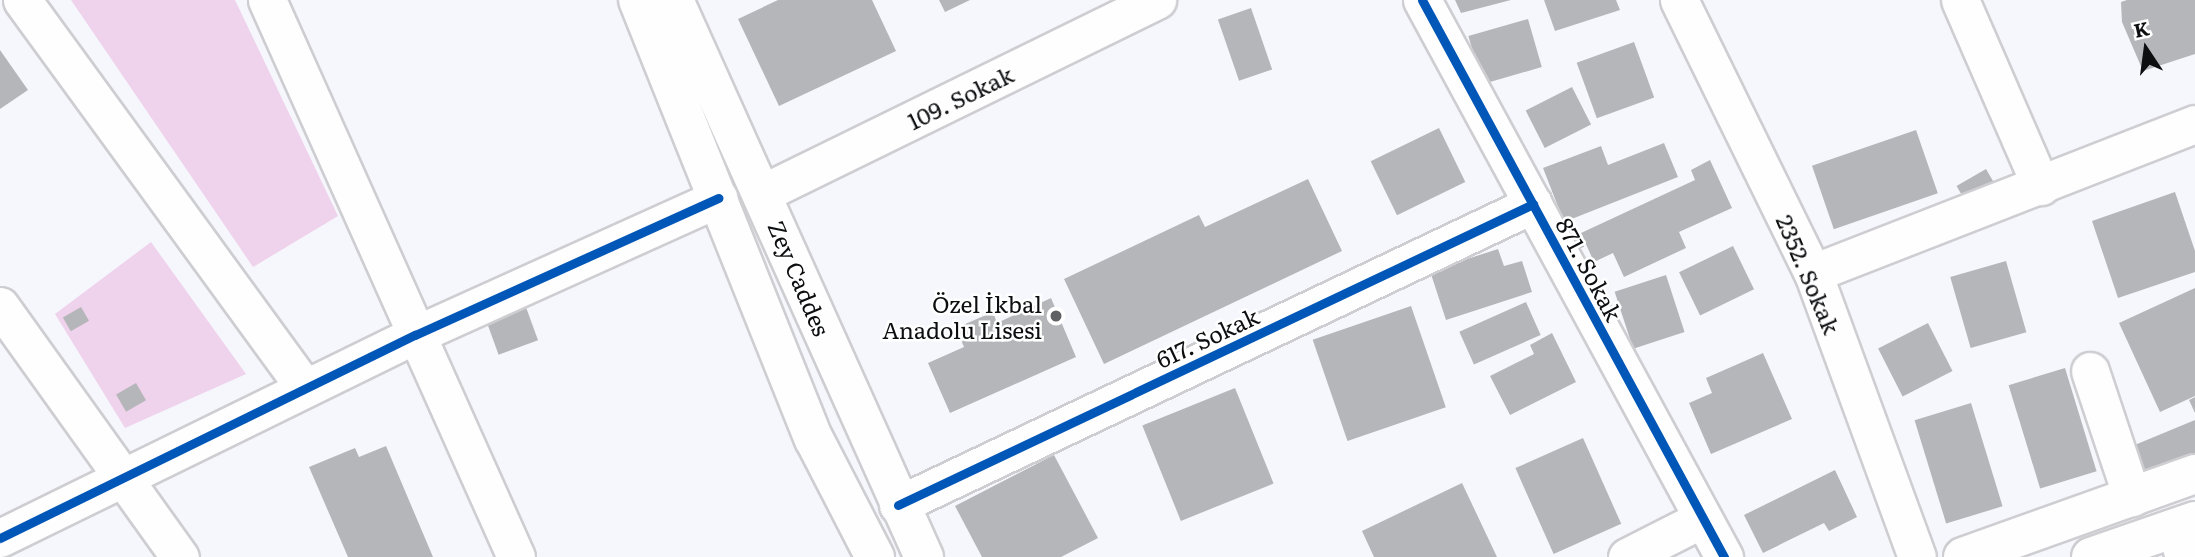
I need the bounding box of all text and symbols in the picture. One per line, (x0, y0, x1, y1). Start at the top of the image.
text: K (2131, 13, 2152, 44)
north arrow (2111, 14, 2181, 84)
street label: 109. Sokak (903, 60, 1017, 134)
street label: 2352. Sokak (1772, 210, 1846, 338)
street label: 871. Sokak (1551, 213, 1629, 325)
street label: Zey Caddes (763, 216, 837, 340)
place label: Özel İkbal Anadolu Lisesi (882, 289, 1042, 343)
street label: 617. Sokak (1151, 301, 1263, 373)
marker: Özel İkbal Anadolu Lisesi (1048, 308, 1064, 324)

